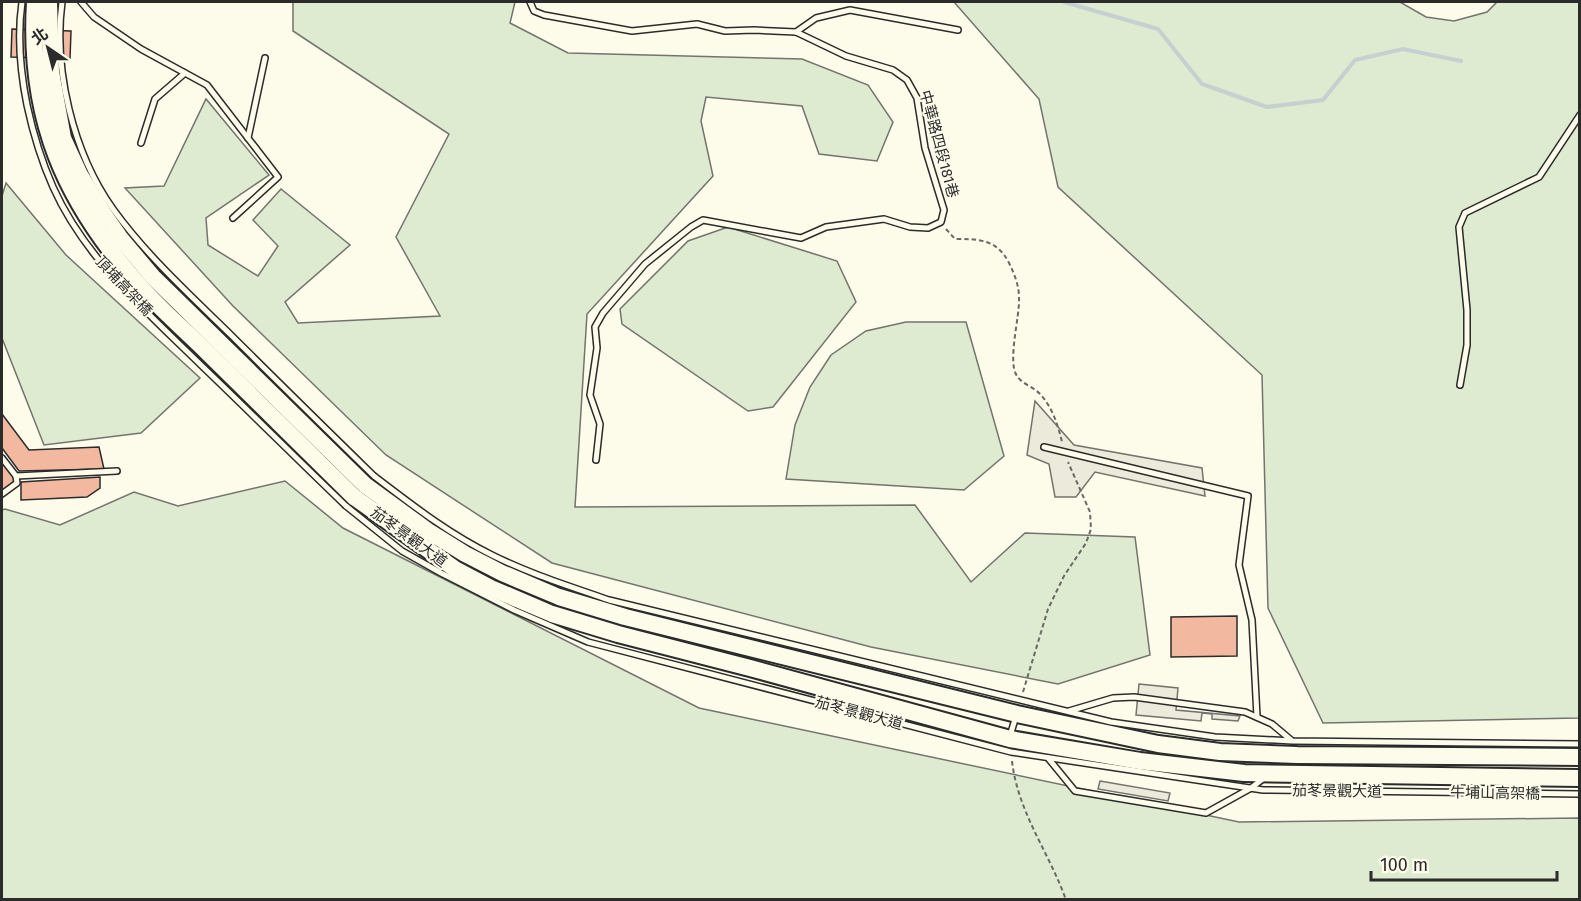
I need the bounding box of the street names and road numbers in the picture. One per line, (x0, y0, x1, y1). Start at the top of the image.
street label: 中華路四段181巷 (916, 88, 962, 200)
street label: 頂埔高架橋 (92, 252, 156, 320)
street label: 茄苳景觀大道 (367, 503, 451, 571)
street label: 茄苳景觀大道 (813, 693, 905, 733)
street label: 茄苳景觀大道 (1292, 781, 1382, 801)
street label: 牛埔山高架橋 (1450, 783, 1540, 803)

